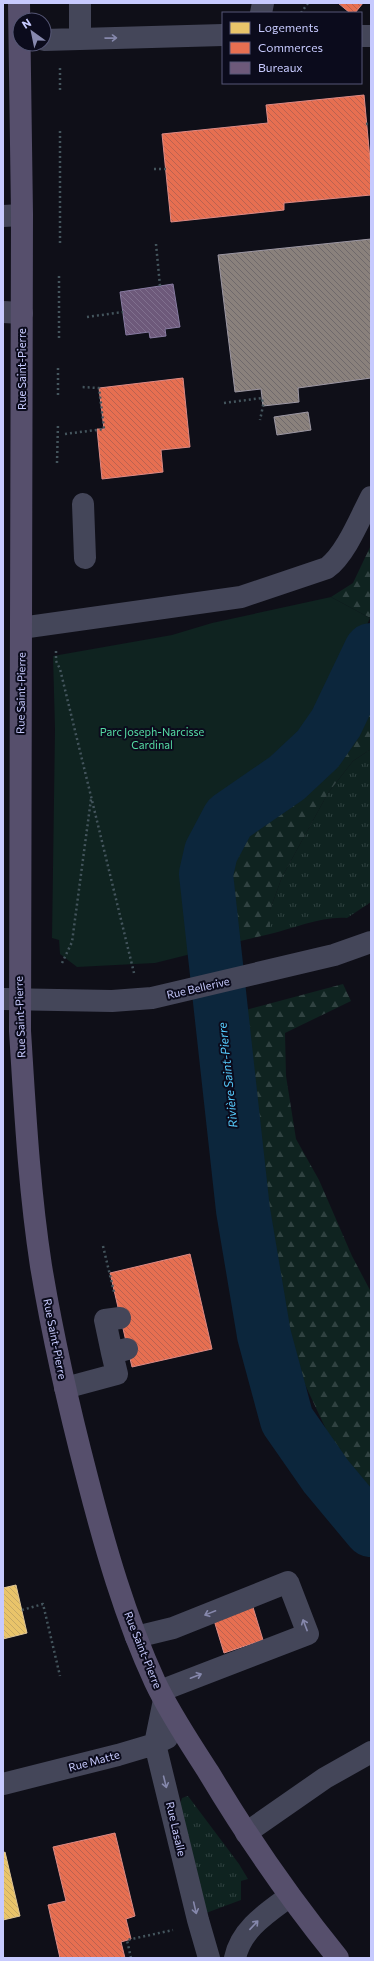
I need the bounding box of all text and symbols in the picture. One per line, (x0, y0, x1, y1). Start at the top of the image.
north arrow (12, 12, 52, 52)
legend (222, 12, 362, 84)
text: N (19, 15, 33, 31)
text: Logements (258, 20, 319, 34)
one-way arrow (104, 34, 117, 42)
text: Commerces (258, 40, 323, 54)
text: Bureaux (258, 60, 303, 74)
street label: Rue Saint-Pierre (15, 328, 28, 410)
street label: Rue Saint-Pierre (13, 652, 28, 734)
park label: Parc Joseph-Narcisse Cardinal (100, 725, 205, 751)
street label: Rue Bellerive (165, 974, 231, 1001)
street label: Rue Saint-Pierre (12, 976, 27, 1058)
water label: Rivière Saint-Pierre (214, 1021, 239, 1128)
street label: Rue Saint-Pierre (41, 1298, 70, 1380)
street label: Rue Saint-Pierre (122, 1609, 165, 1690)
one-way arrow (204, 1610, 216, 1618)
one-way arrow (300, 1619, 308, 1631)
one-way arrow (190, 1672, 202, 1680)
street label: Rue Matte (67, 1747, 121, 1774)
one-way arrow (161, 1775, 169, 1788)
street label: Rue Lasalle (164, 1800, 189, 1858)
one-way arrow (192, 1901, 199, 1914)
one-way arrow (249, 1920, 259, 1930)

